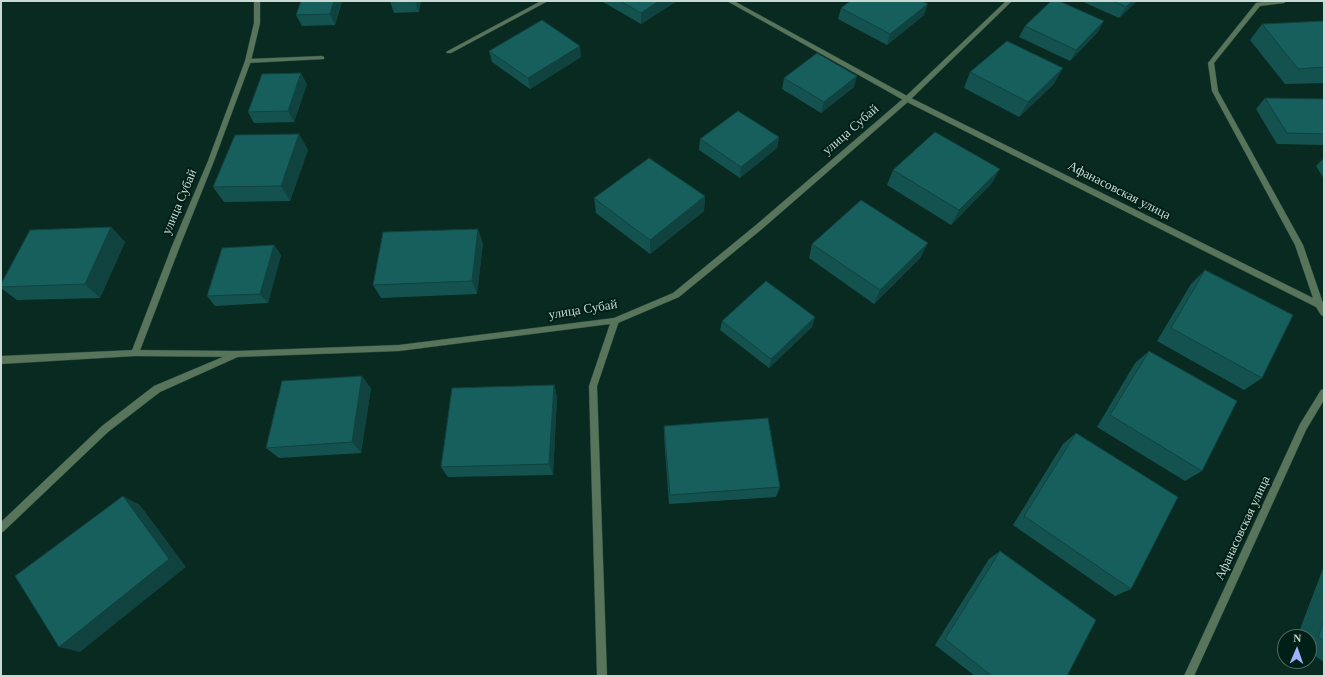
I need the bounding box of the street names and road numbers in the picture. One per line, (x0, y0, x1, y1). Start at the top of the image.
street label: улица Субай (820, 101, 882, 159)
street label: Афанасовская улица (1065, 158, 1173, 224)
street label: улица Субай (159, 167, 201, 237)
street label: улица Субай (548, 297, 618, 323)
street label: Афанасовская улица (1212, 473, 1274, 583)

